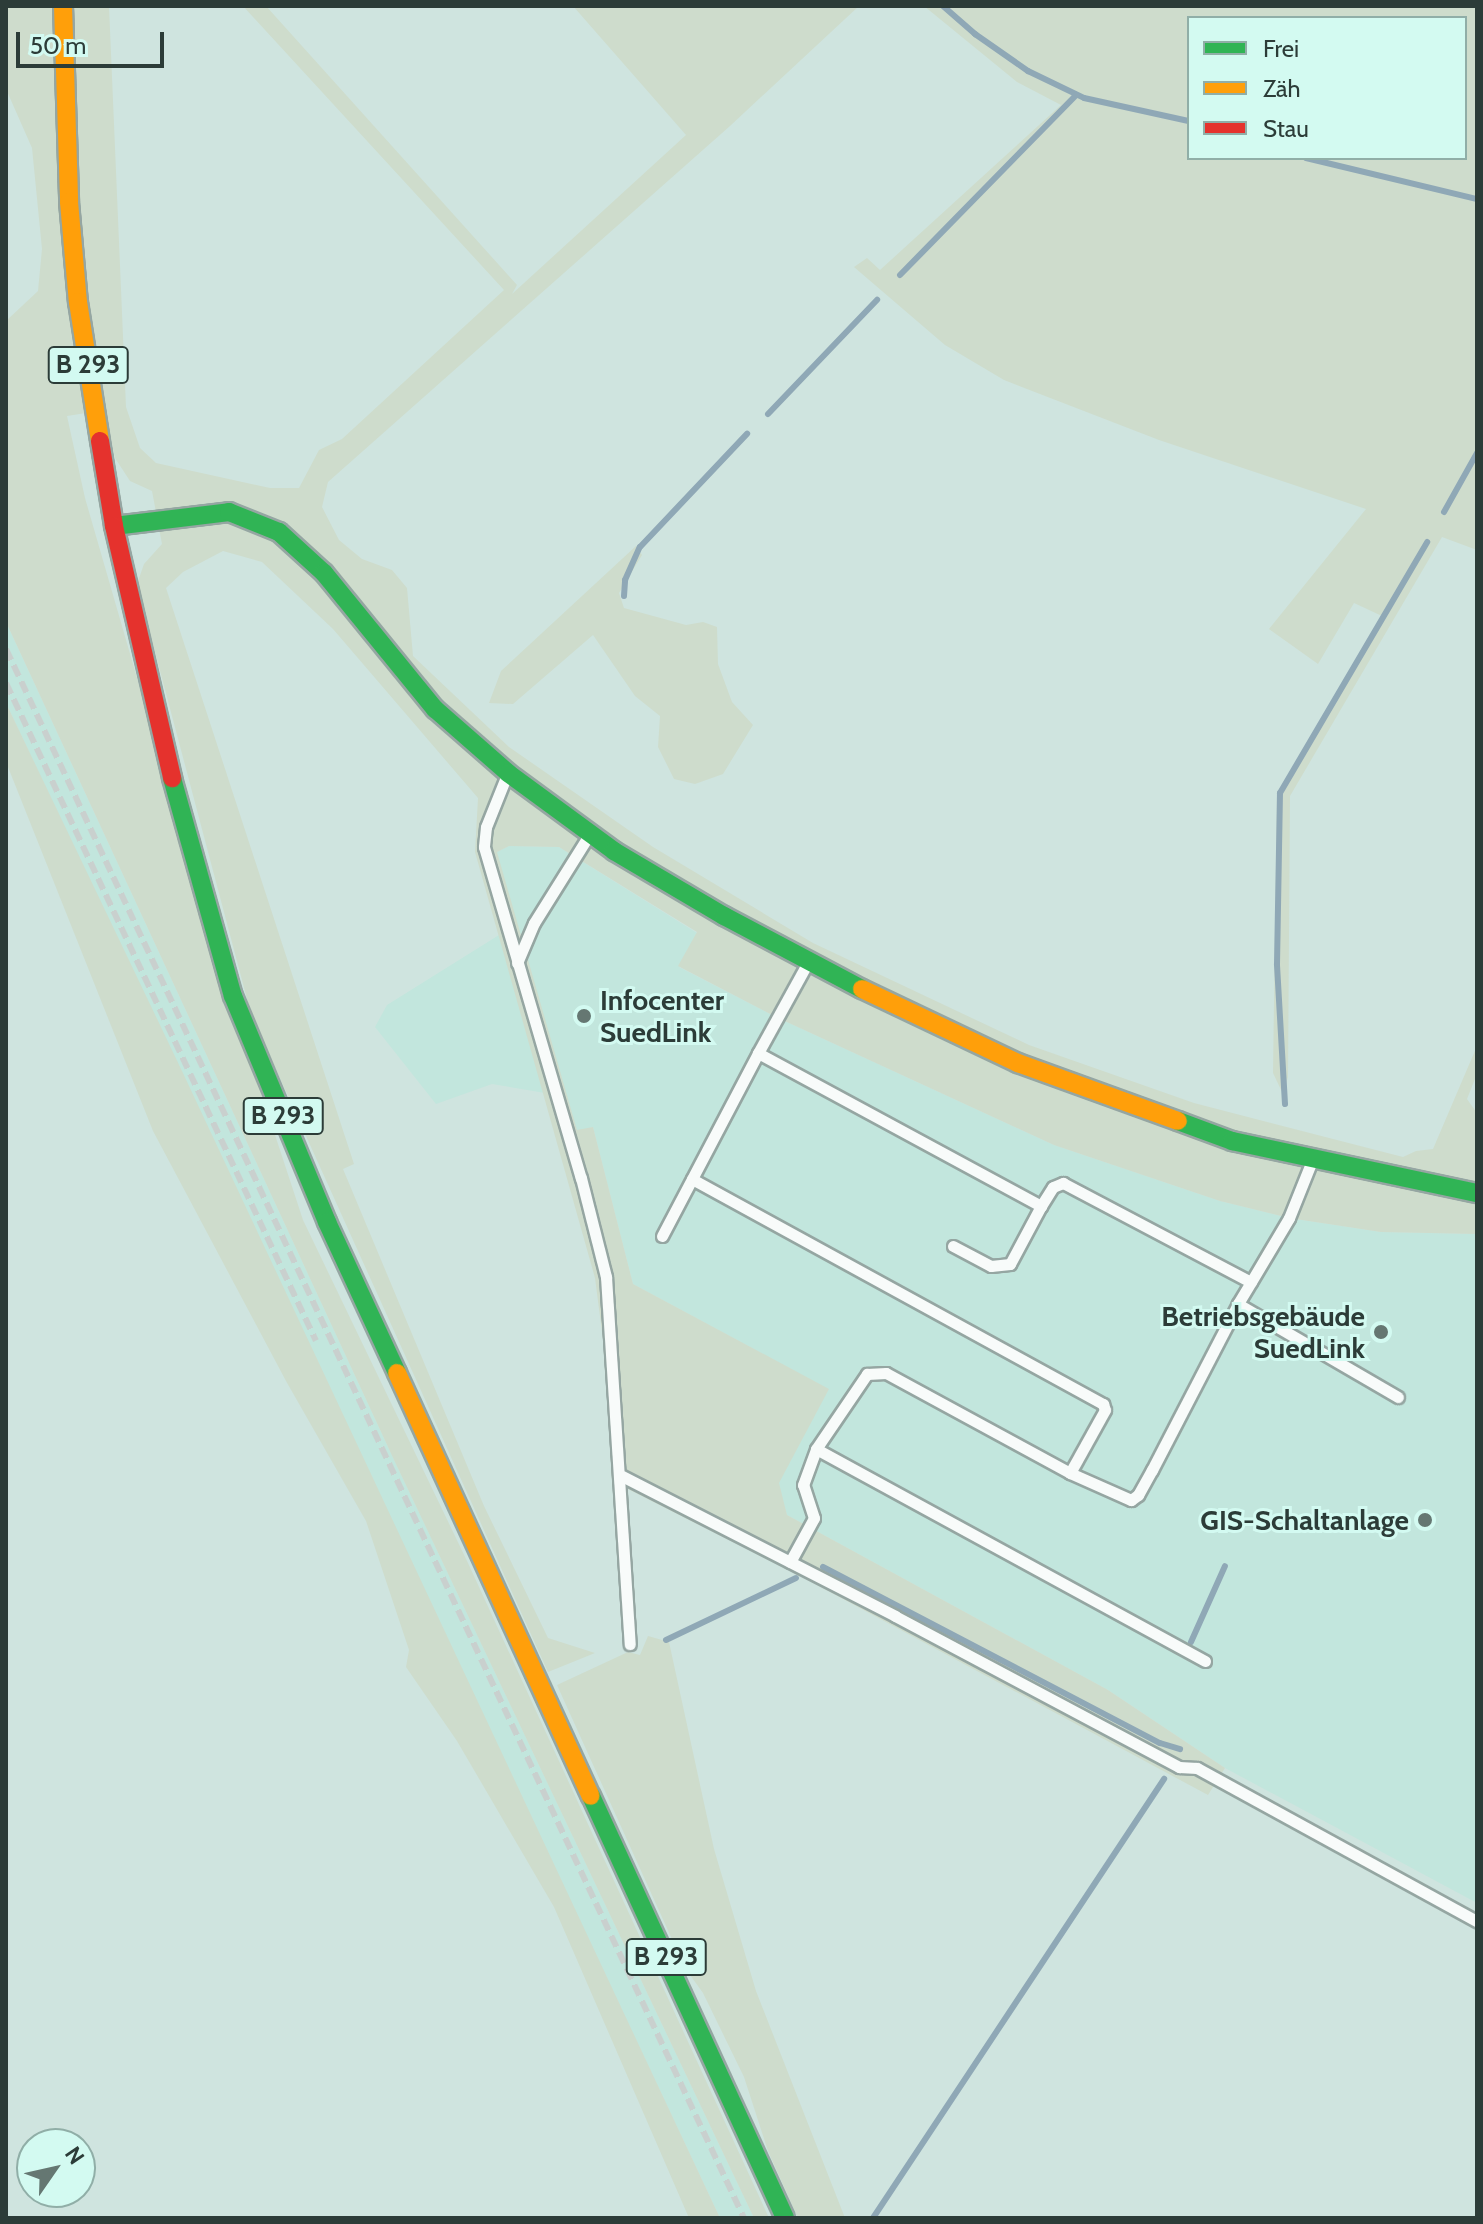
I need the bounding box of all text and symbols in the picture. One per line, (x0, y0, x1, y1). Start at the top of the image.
scale bar (20, 16, 168, 66)
legend (1187, 16, 1467, 160)
text: 50 m (30, 31, 86, 60)
text: Frei (1263, 34, 1299, 63)
text: Zäh (1263, 74, 1300, 103)
text: Stau (1263, 114, 1309, 143)
road number: B 293 (46, 343, 130, 387)
place label: Infocenter SuedLink (600, 983, 724, 1049)
marker: Infocenter SuedLink (575, 1007, 593, 1025)
road number: B 293 (241, 1094, 325, 1138)
place label: Betriebsgebäude SuedLink (1161, 1299, 1365, 1365)
marker: Betriebsgebäude SuedLink (1372, 1323, 1390, 1341)
place label: GIS-Schaltanlage (1200, 1503, 1409, 1537)
marker: GIS-Schaltanlage (1416, 1511, 1434, 1529)
road number: B 293 (624, 1935, 708, 1979)
north arrow (16, 2128, 96, 2208)
text: N (59, 2141, 90, 2169)

